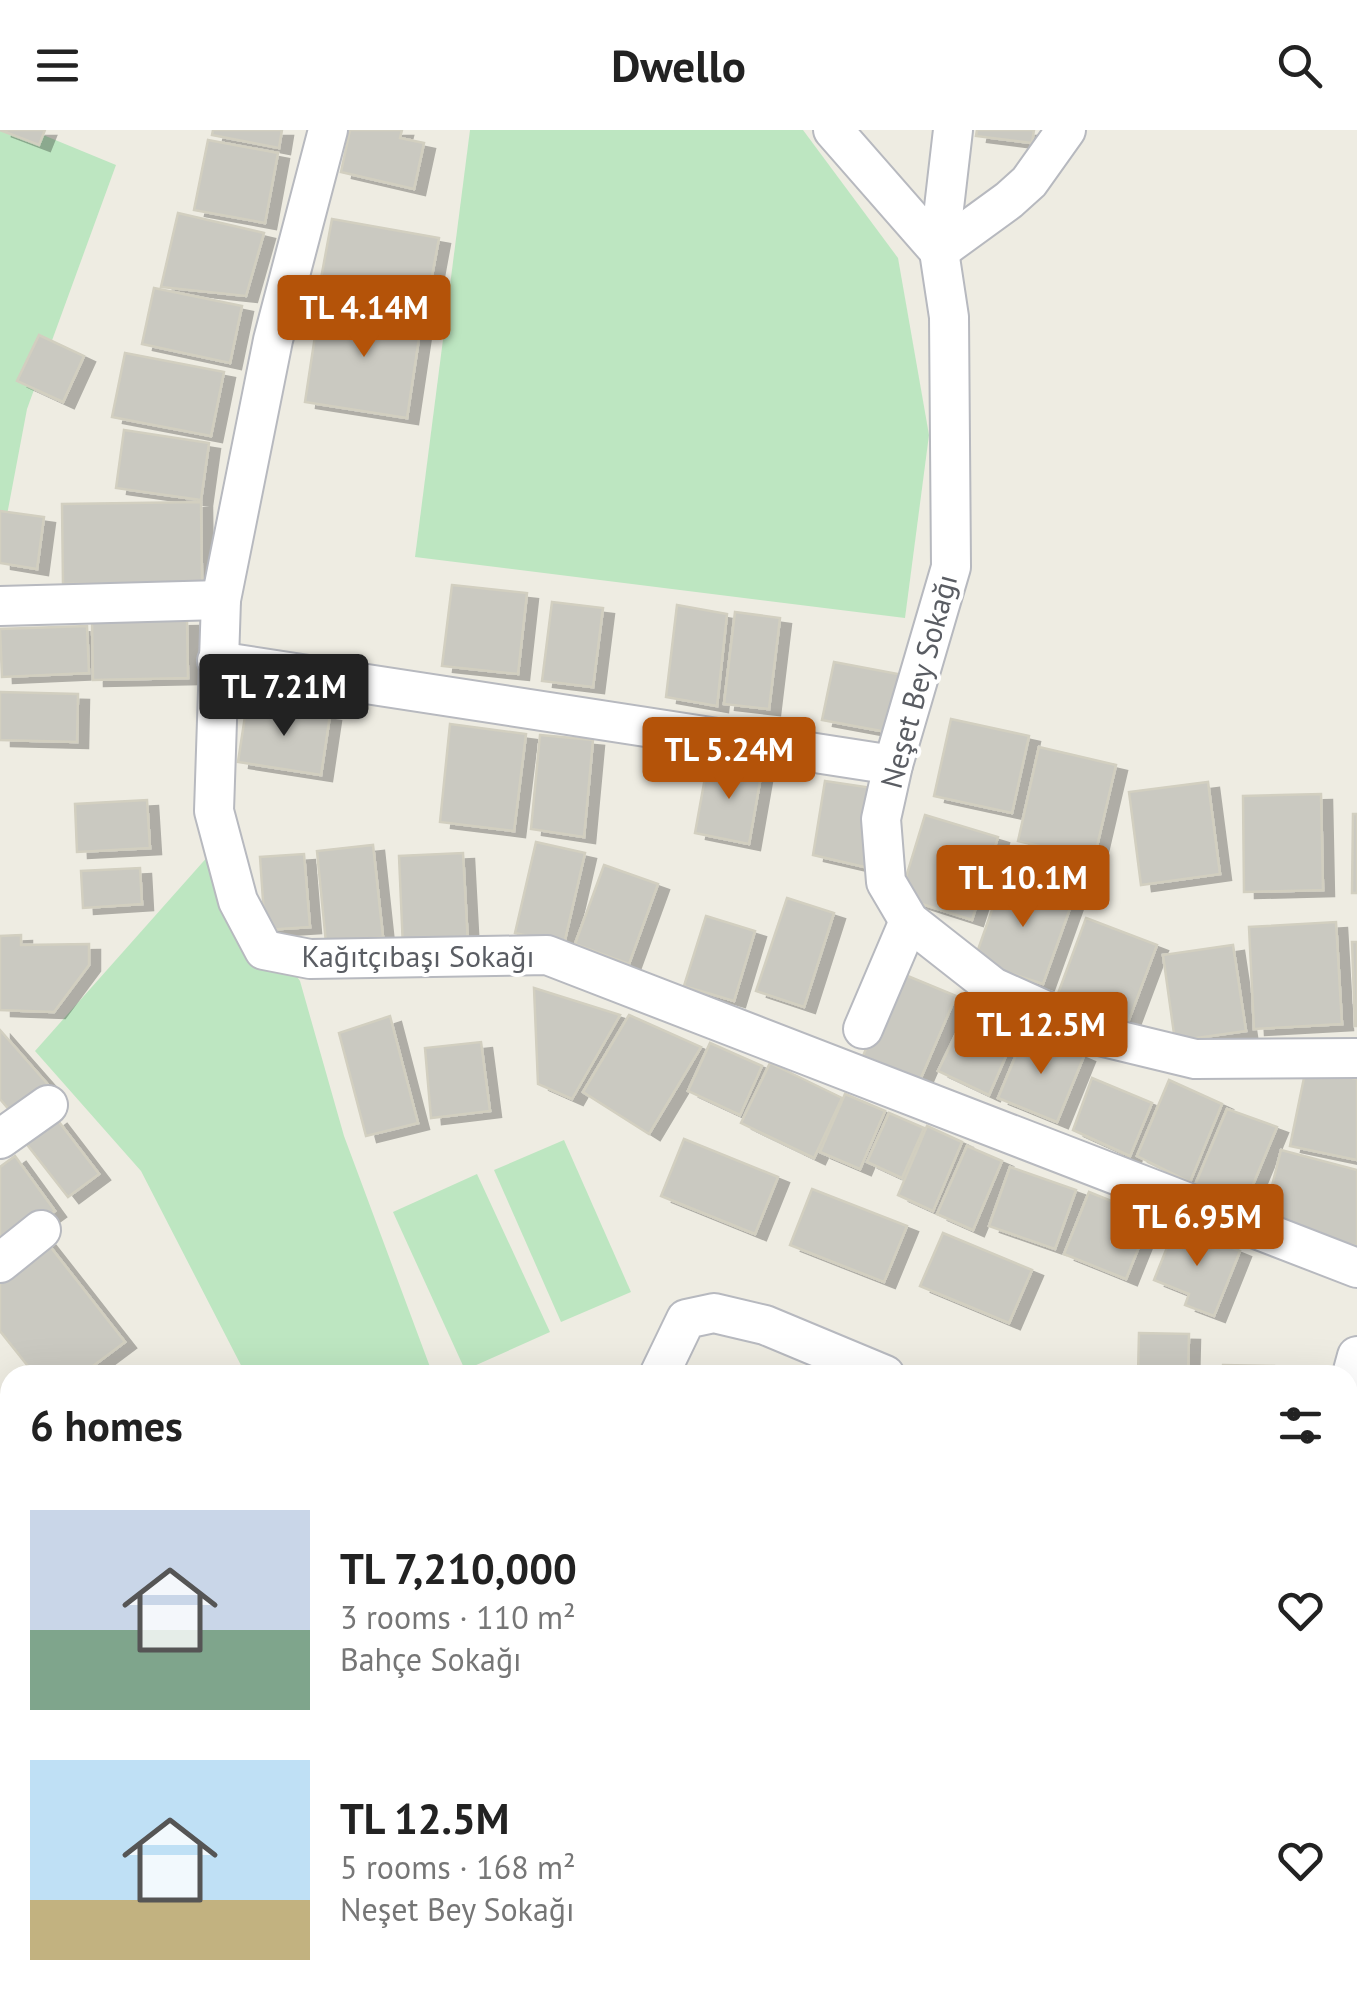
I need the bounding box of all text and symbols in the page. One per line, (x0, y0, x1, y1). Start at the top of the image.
text: Dwello (611, 36, 746, 94)
icon: menu (30, 38, 85, 93)
icon: search (1272, 38, 1327, 93)
pin: TL 4.14M (261, 275, 467, 360)
text: TL 4.14M (300, 286, 429, 328)
street label: Neşet Bey Sokağı (871, 570, 965, 792)
pin: TL 7.21M (181, 654, 387, 739)
text: TL 7.21M (221, 665, 347, 707)
pin: TL 5.24M (626, 717, 832, 802)
text: TL 5.24M (665, 728, 794, 770)
pin: TL 10.1M (920, 845, 1126, 930)
text: TL 10.1M (959, 856, 1088, 898)
street label: Kağıtçıbaşı Sokağı (301, 936, 535, 975)
pin: TL 12.5M (938, 992, 1144, 1077)
text: TL 12.5M (977, 1003, 1106, 1045)
pin: TL 6.95M (1094, 1184, 1300, 1269)
text: TL 6.95M (1133, 1195, 1262, 1237)
text: 6 homes (30, 1398, 183, 1453)
icon: filters (1273, 1398, 1328, 1453)
text: TL 7,210,000 (340, 1541, 577, 1596)
icon: home (110, 1550, 230, 1670)
icon: heart (1273, 1583, 1328, 1638)
text: 3 rooms · 110 m² (340, 1596, 576, 1638)
text: Bahçe Sokağı (340, 1638, 522, 1680)
text: TL 12.5M (340, 1791, 509, 1846)
icon: home (110, 1800, 230, 1920)
icon: heart (1273, 1833, 1328, 1888)
text: 5 rooms · 168 m² (340, 1846, 576, 1888)
text: Neşet Bey Sokağı (340, 1888, 575, 1930)

